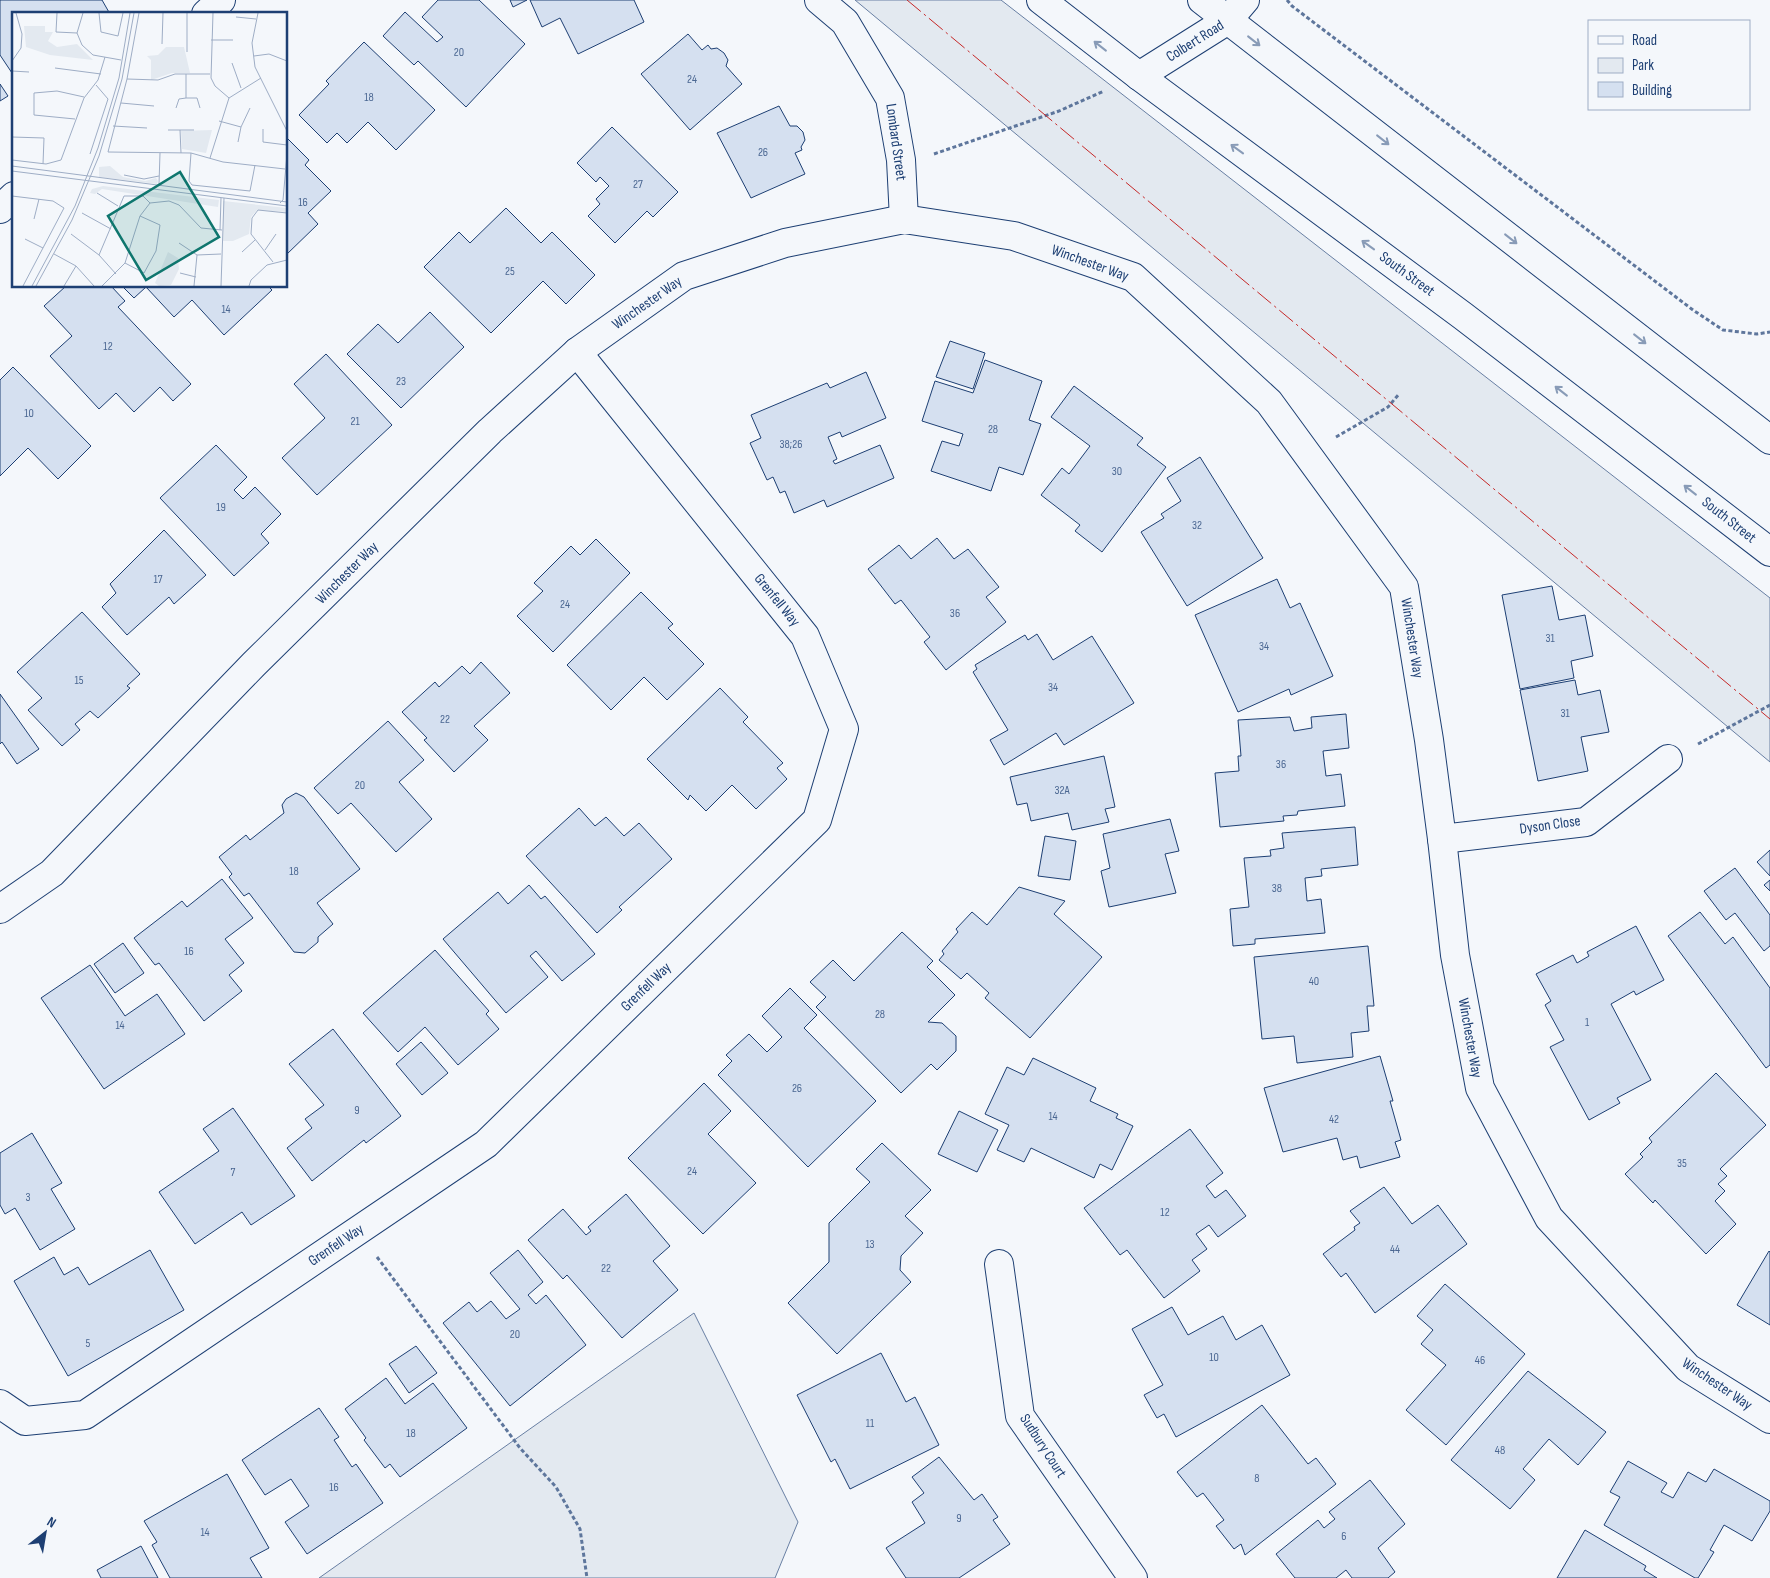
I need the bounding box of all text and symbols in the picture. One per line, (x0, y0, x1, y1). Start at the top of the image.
inset map (12, 12, 288, 288)
street label: Colbert Road (1162, 16, 1228, 66)
legend (1588, 20, 1750, 110)
text: Road (1632, 31, 1657, 50)
one-way arrow (1247, 35, 1260, 46)
one-way arrow (1094, 41, 1107, 52)
house number: 20 (454, 45, 464, 60)
text: Park (1632, 56, 1654, 75)
house number: 24 (687, 72, 697, 87)
text: Building (1632, 81, 1672, 100)
house number: 18 (364, 90, 374, 105)
street label: Lombard Street (881, 102, 911, 182)
one-way arrow (1376, 134, 1389, 145)
one-way arrow (1231, 143, 1244, 154)
house number: 26 (758, 145, 768, 160)
house number: 27 (633, 177, 643, 192)
house number: 16 (298, 195, 308, 210)
one-way arrow (1504, 234, 1517, 245)
street label: Winchester Way (1049, 240, 1131, 286)
one-way arrow (1361, 240, 1375, 250)
street label: South Street (1376, 248, 1439, 301)
house number: 25 (505, 264, 515, 279)
street label: Winchester Way (608, 272, 686, 334)
house number: 14 (221, 302, 231, 317)
one-way arrow (1633, 333, 1646, 344)
house number: 12 (103, 339, 113, 354)
house number: 23 (396, 374, 406, 389)
one-way arrow (1554, 386, 1568, 396)
house number: 10 (24, 406, 34, 421)
house number: 21 (350, 414, 360, 429)
house number: 28 (988, 422, 998, 437)
house number: 38;26 (780, 437, 802, 452)
house number: 30 (1112, 464, 1122, 479)
one-way arrow (1684, 485, 1697, 496)
street label: South Street (1698, 493, 1760, 547)
house number: 19 (216, 500, 226, 515)
house number: 32 (1192, 518, 1202, 533)
street label: Winchester Way (312, 538, 382, 608)
street label: Grenfell Way (750, 570, 804, 631)
house number: 17 (154, 572, 163, 587)
house number: 24 (560, 597, 570, 612)
street label: Winchester Way (1396, 597, 1428, 680)
house number: 36 (950, 606, 960, 621)
house number: 31 (1545, 631, 1555, 646)
house number: 34 (1259, 639, 1269, 654)
house number: 15 (74, 673, 84, 688)
house number: 34 (1048, 680, 1058, 695)
house number: 31 (1560, 706, 1570, 721)
house number: 22 (440, 712, 450, 727)
house number: 36 (1276, 757, 1286, 772)
house number: 20 (355, 778, 365, 793)
house number: 32A (1054, 783, 1070, 798)
street label: Dyson Close (1518, 811, 1582, 839)
house number: 18 (289, 864, 299, 879)
house number: 38 (1272, 881, 1282, 896)
house number: 16 (184, 944, 194, 959)
street label: Grenfell Way (617, 958, 675, 1016)
house number: 40 (1309, 974, 1319, 989)
street label: Winchester Way (1454, 997, 1486, 1080)
house number: 28 (875, 1007, 885, 1022)
house number: 1 (1585, 1015, 1590, 1030)
house number: 14 (115, 1018, 125, 1033)
house number: 26 (792, 1081, 802, 1096)
house number: 9 (354, 1103, 360, 1118)
house number: 14 (1048, 1109, 1058, 1124)
house number: 42 (1329, 1112, 1339, 1127)
house number: 35 (1677, 1156, 1687, 1171)
house number: 24 (687, 1164, 697, 1179)
house number: 7 (231, 1165, 236, 1180)
house number: 3 (25, 1190, 31, 1205)
house number: 12 (1160, 1205, 1170, 1220)
street label: Grenfell Way (305, 1219, 368, 1270)
house number: 13 (865, 1237, 875, 1252)
house number: 44 (1390, 1242, 1400, 1257)
house number: 22 (601, 1261, 611, 1276)
house number: 20 (510, 1327, 520, 1342)
house number: 5 (86, 1336, 91, 1351)
house number: 10 (1209, 1350, 1219, 1365)
house number: 46 (1475, 1353, 1485, 1368)
street label: Winchester Way (1678, 1354, 1756, 1415)
street label: Sudbury Court (1015, 1410, 1071, 1482)
house number: 11 (866, 1416, 875, 1431)
house number: 18 (406, 1426, 416, 1441)
house number: 48 (1495, 1443, 1505, 1458)
house number: 8 (1254, 1471, 1260, 1486)
house number: 16 (329, 1480, 339, 1495)
north arrow (20, 1508, 70, 1558)
house number: 9 (956, 1511, 962, 1526)
text: N (44, 1513, 59, 1531)
house number: 14 (200, 1525, 210, 1540)
house number: 6 (1341, 1529, 1347, 1544)

